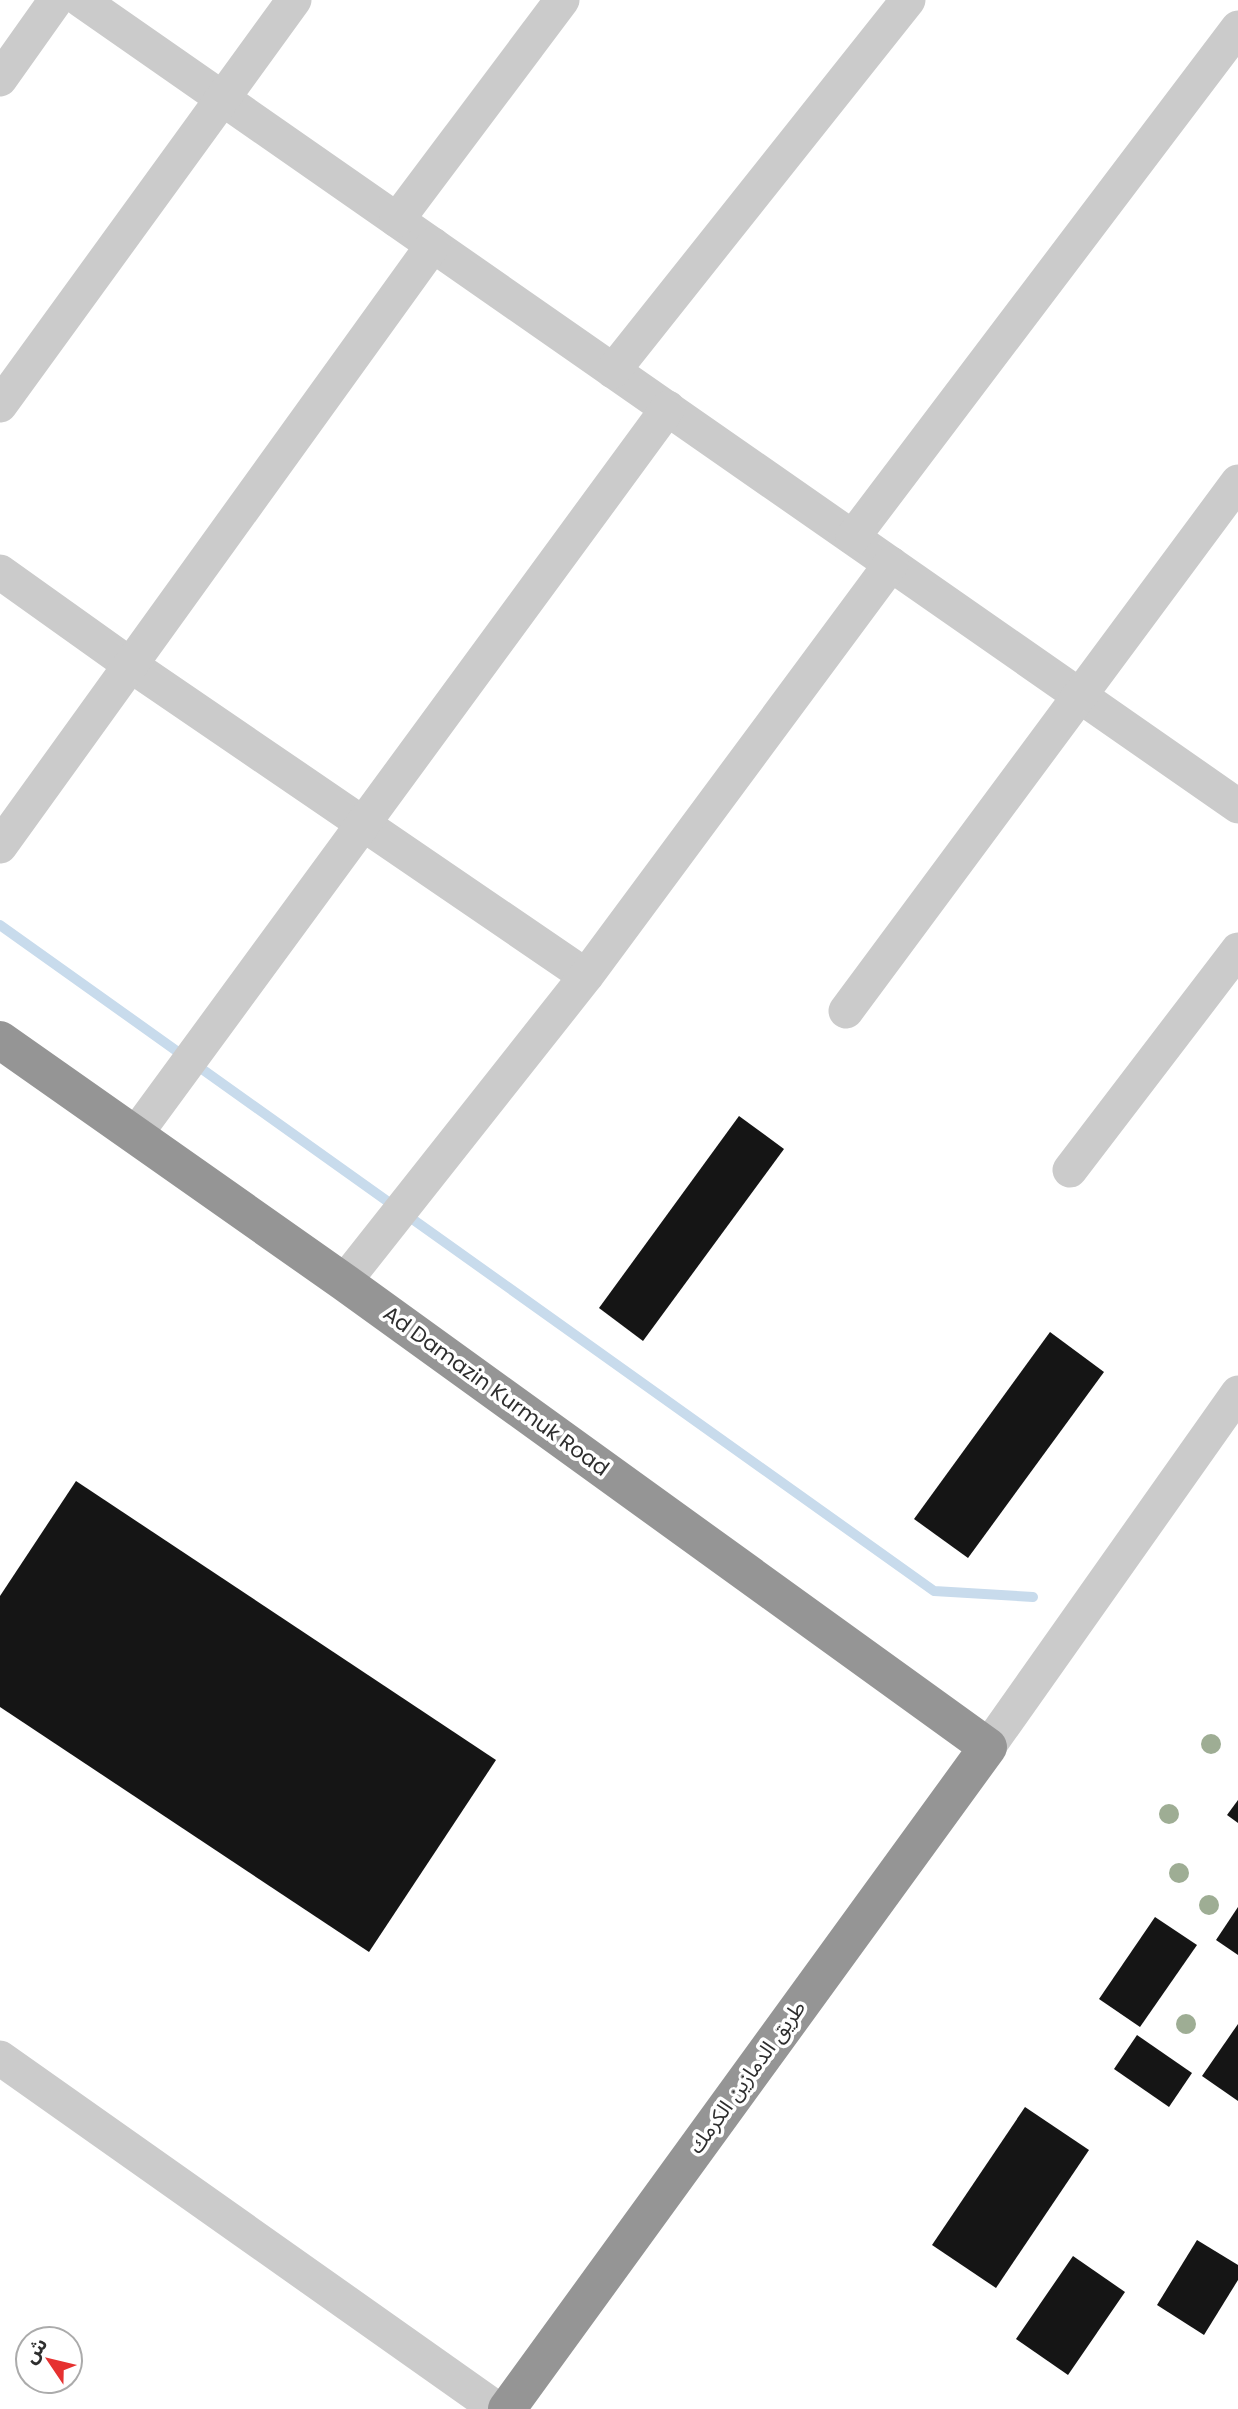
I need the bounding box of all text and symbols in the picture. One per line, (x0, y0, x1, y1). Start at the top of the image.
street label: Ad Damazin Kurmuk Road (378, 1299, 615, 1482)
street label: طريق الدمازين الكرمك (681, 1994, 812, 2159)
north arrow (14, 2325, 84, 2395)
text: ش (17, 2332, 54, 2369)

